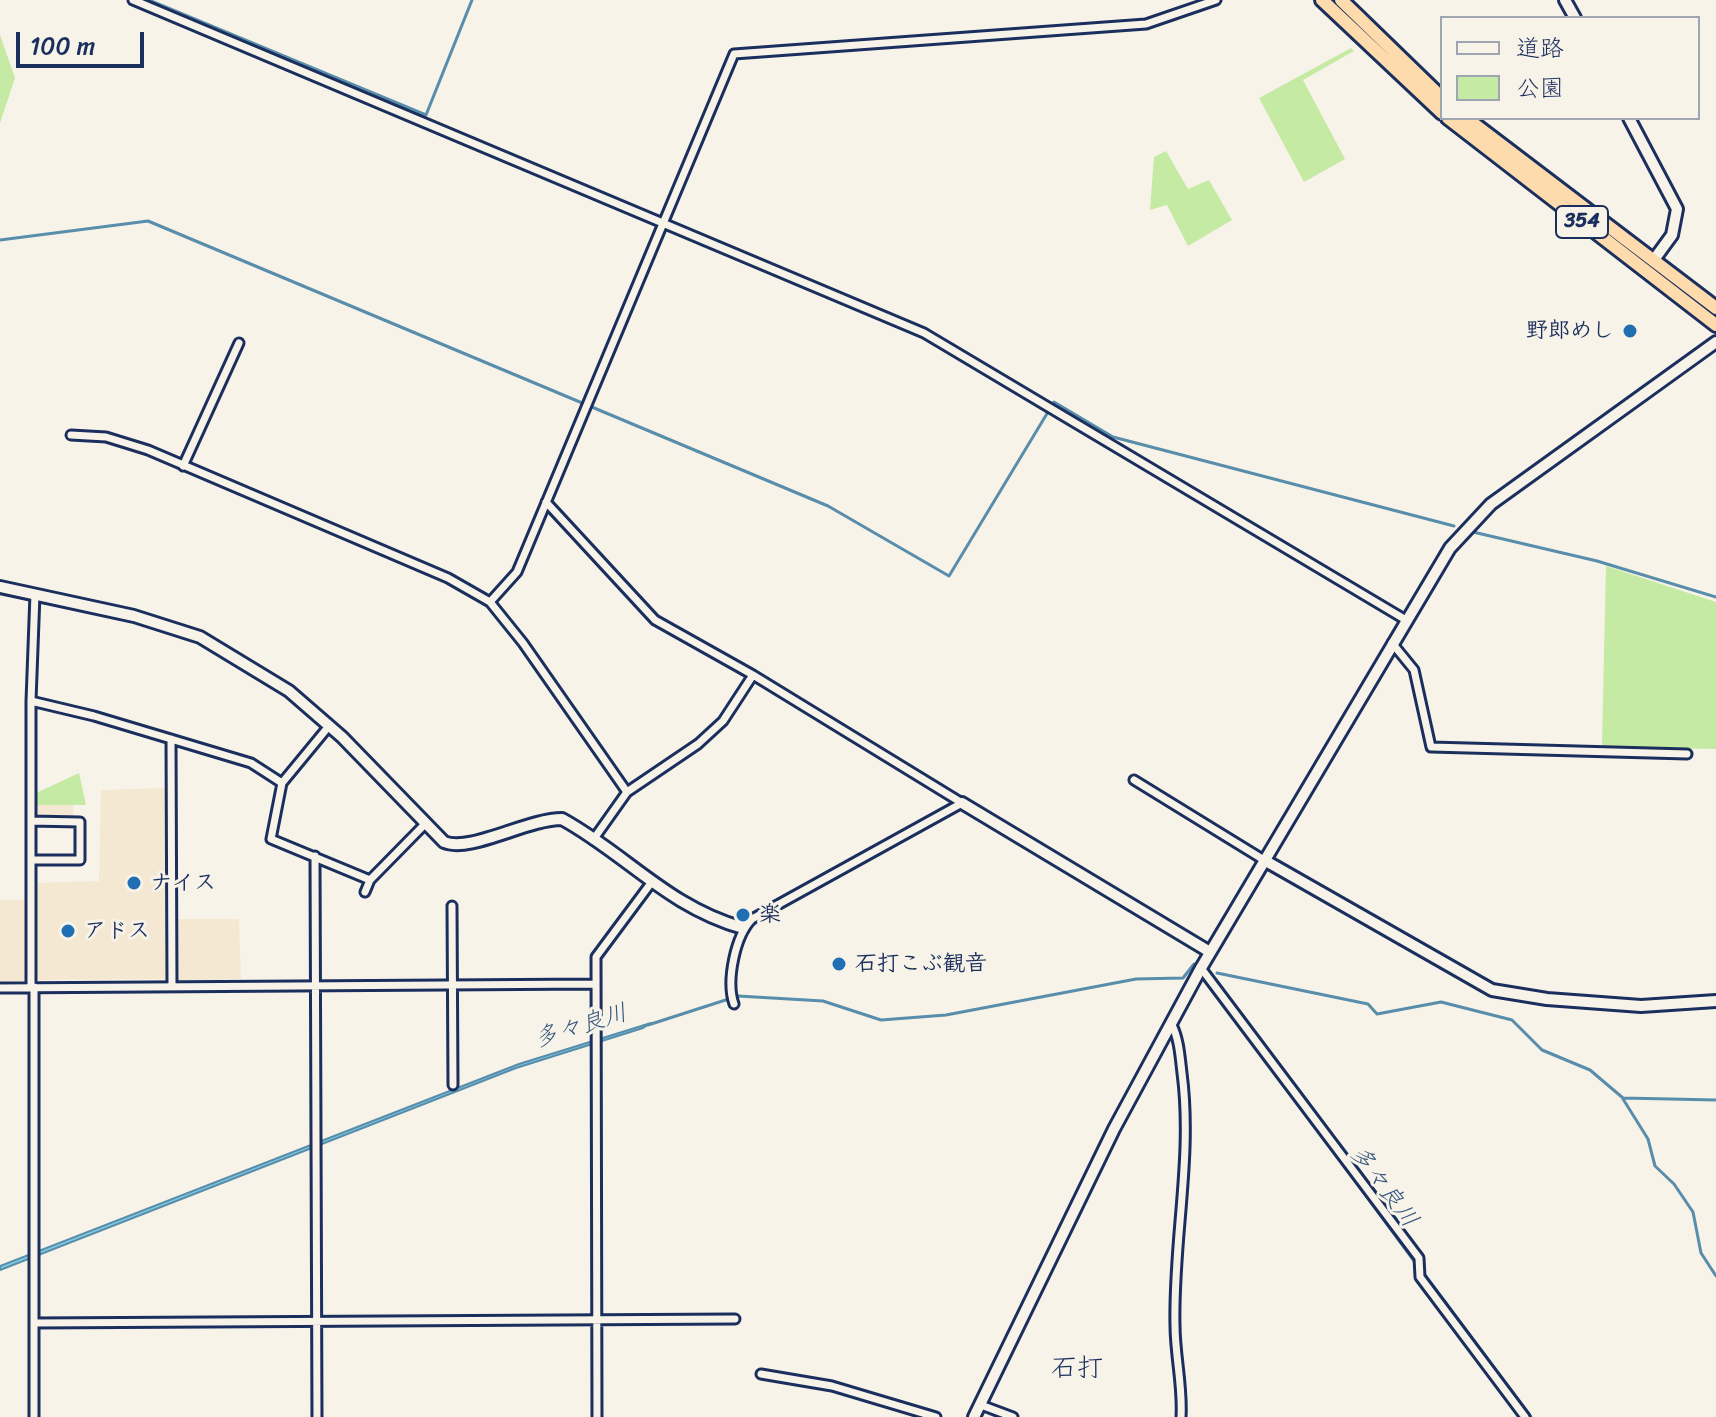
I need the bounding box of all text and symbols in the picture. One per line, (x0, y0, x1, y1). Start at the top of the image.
scale bar (20, 16, 148, 66)
legend (1440, 16, 1700, 120)
text: 100 m (30, 25, 95, 67)
text: 道路 (1516, 27, 1564, 69)
text: 公園 (1516, 67, 1564, 109)
road number: 354 (1556, 206, 1608, 238)
place label: 野郎めし (1526, 318, 1614, 344)
marker: 野郎めし (1621, 322, 1639, 340)
place label: ナイス (150, 870, 216, 896)
marker: ナイス (125, 874, 143, 892)
place label: 楽 (759, 902, 781, 928)
marker: 楽 (734, 906, 752, 924)
place label: アドス (84, 918, 150, 944)
marker: アドス (59, 922, 77, 940)
place label: 石打こぶ観音 (855, 951, 987, 977)
marker: 石打こぶ観音 (830, 955, 848, 973)
water label: 多々良川 (531, 999, 631, 1055)
water label: 多々良川 (1343, 1140, 1423, 1234)
district label: 石打 (1051, 1353, 1103, 1385)

